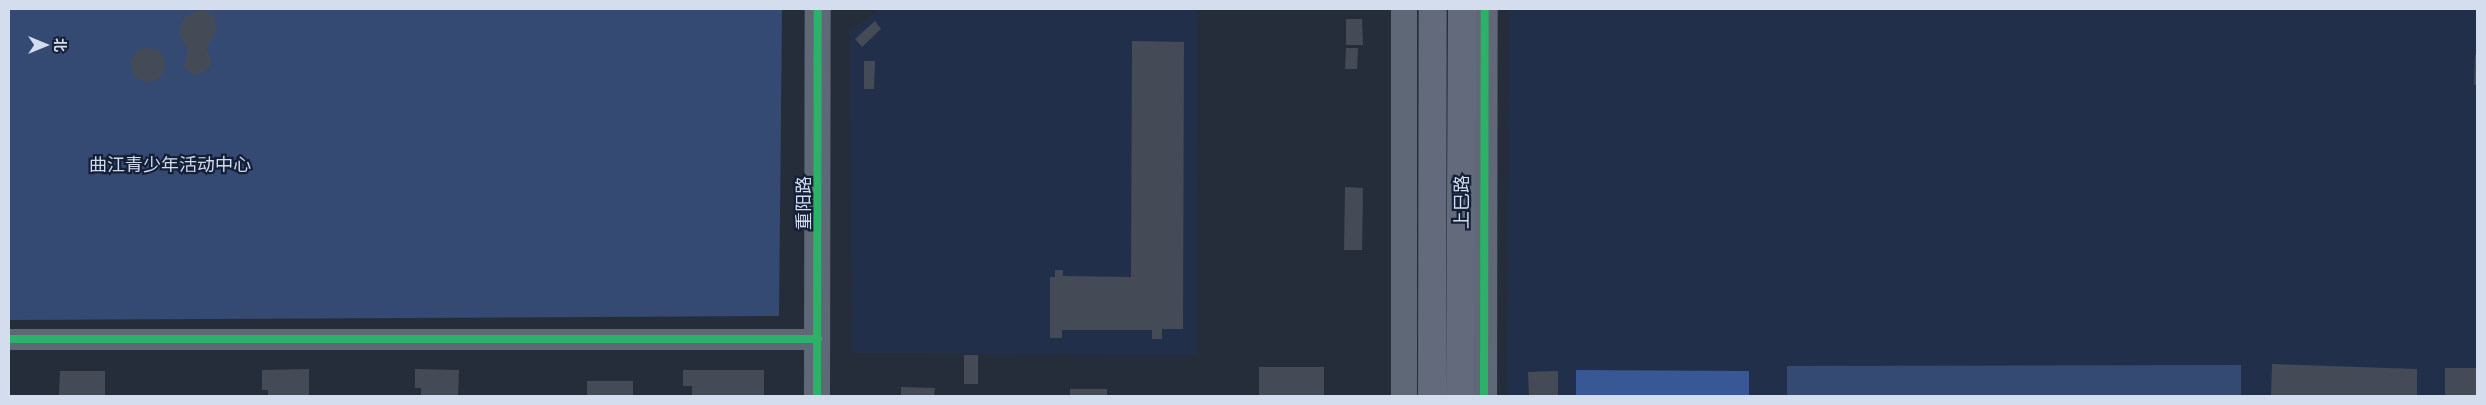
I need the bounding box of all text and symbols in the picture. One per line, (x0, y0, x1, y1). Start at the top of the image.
north arrow (20, 20, 70, 70)
text: 北 (51, 38, 70, 52)
park label: 曲江青少年活动中心 (89, 153, 251, 175)
street label: 上巳路 (1450, 175, 1472, 229)
street label: 重阳路 (792, 176, 814, 230)

